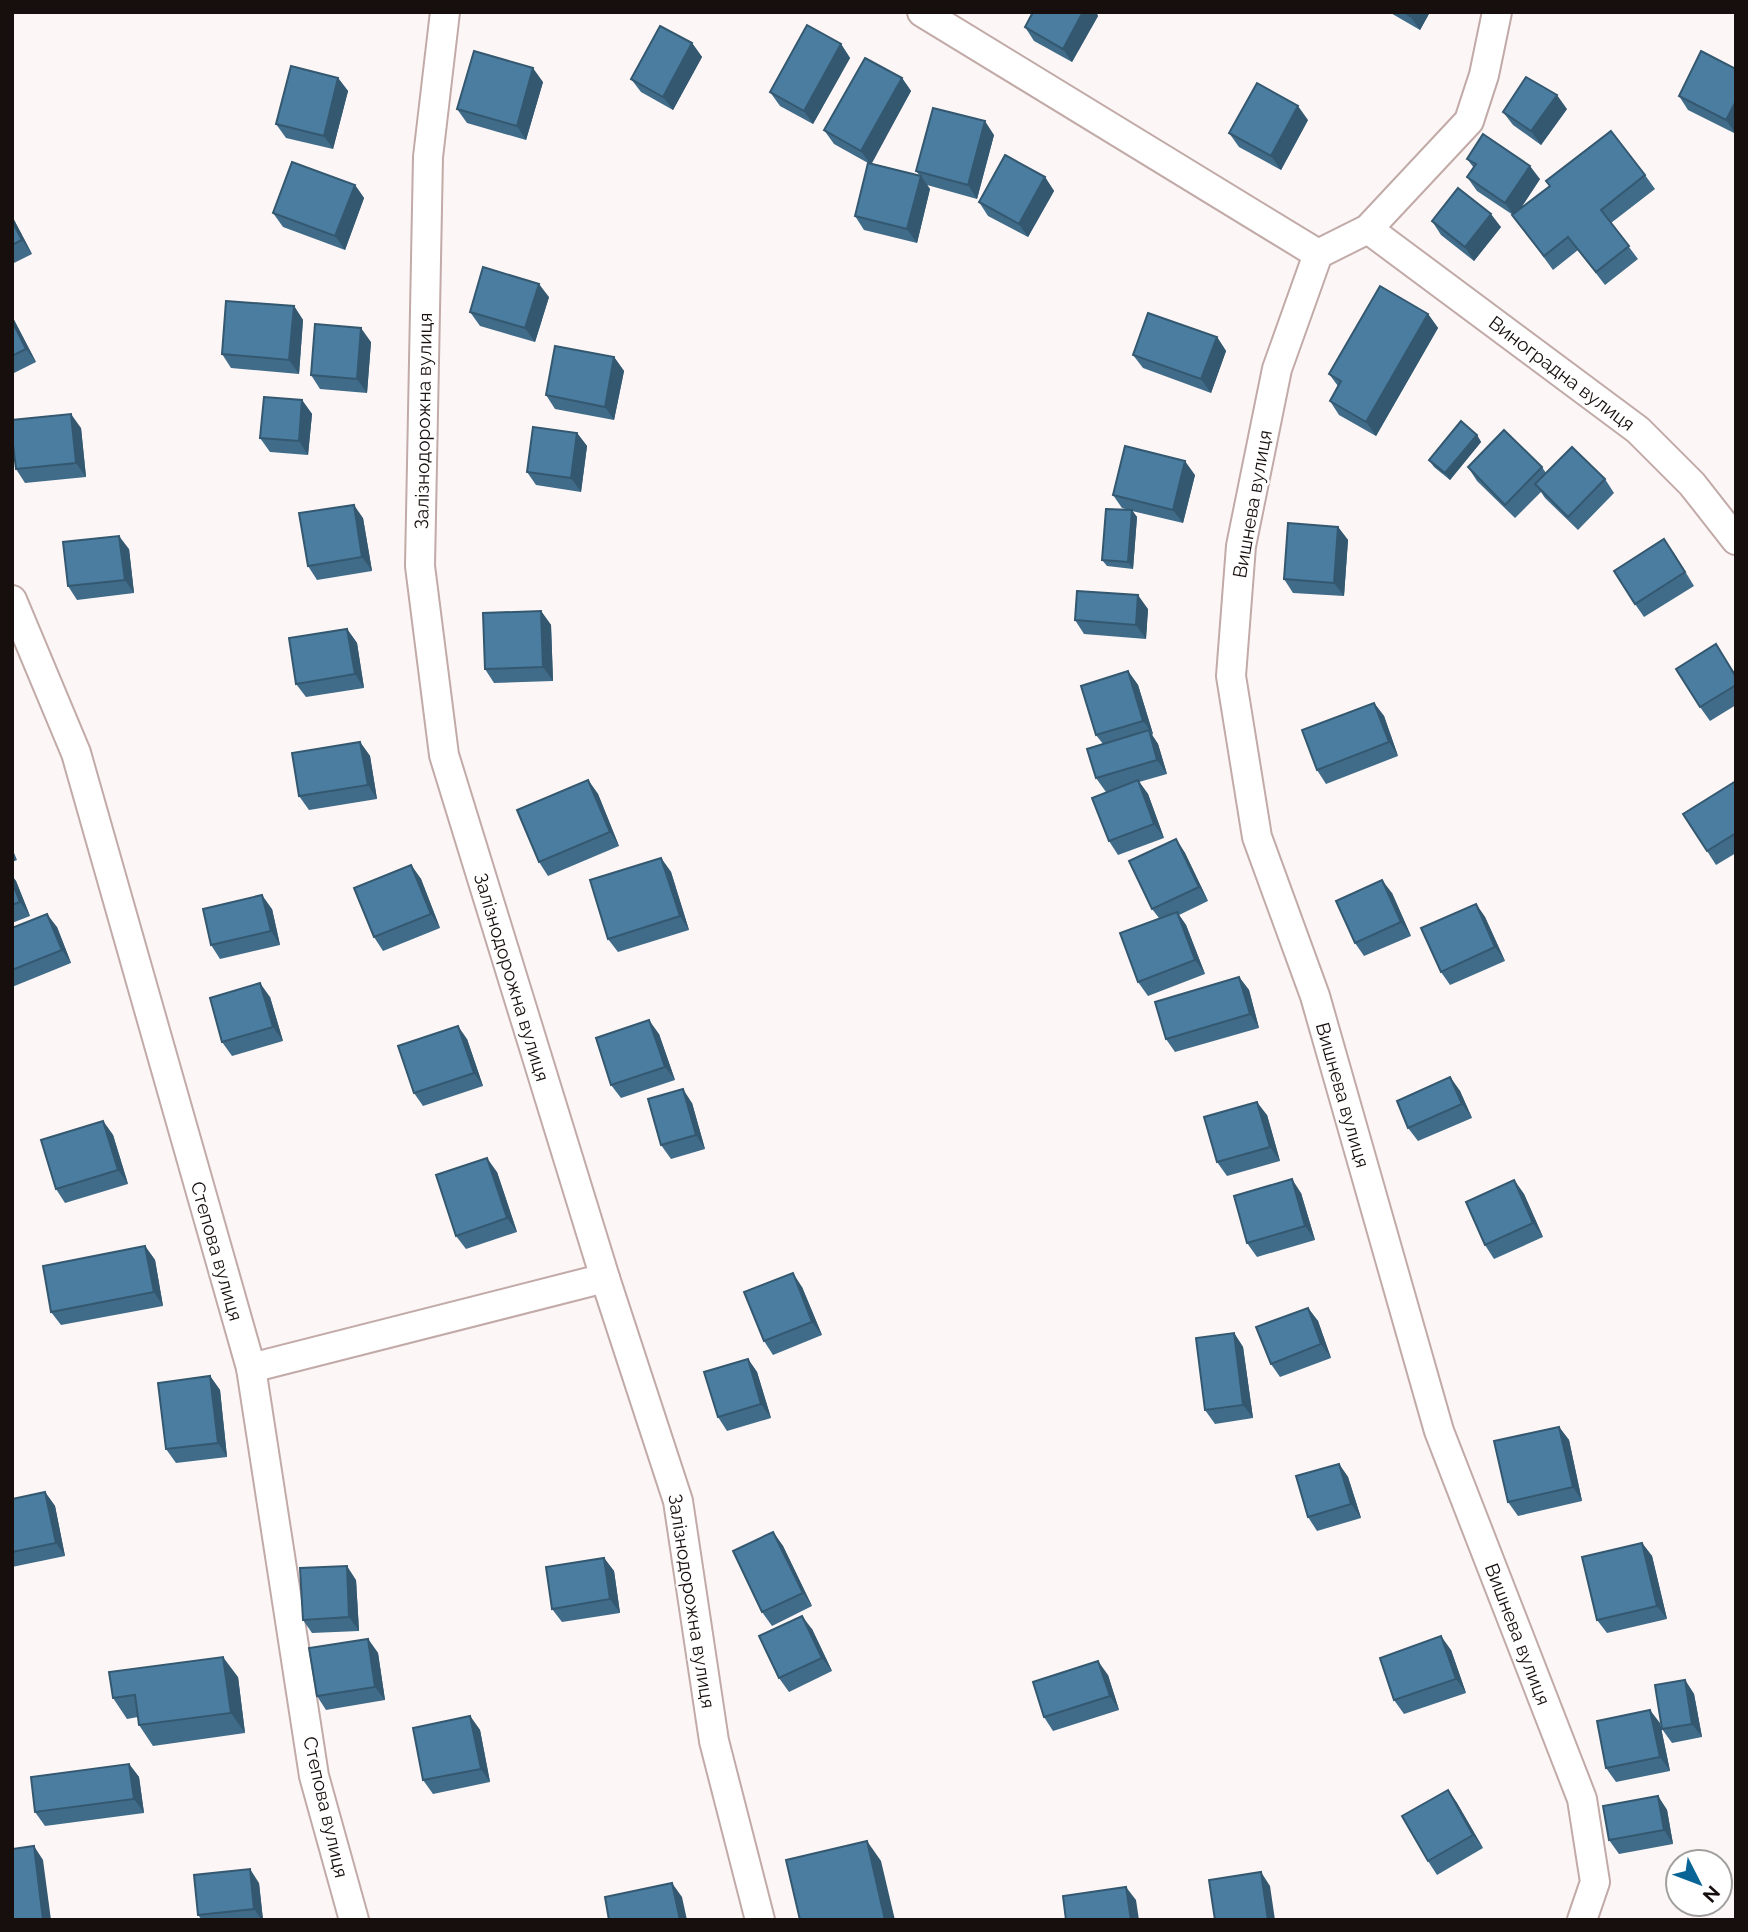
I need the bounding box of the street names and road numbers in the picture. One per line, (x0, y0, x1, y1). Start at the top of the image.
street label: Виноградна вулиця (1485, 311, 1639, 435)
street label: Залізнодорожна вулиця (410, 312, 436, 530)
street label: Вишнева вулиця (1228, 428, 1276, 580)
street label: Залізнодорожна вулиця (470, 870, 554, 1084)
street label: Вишнева вулиця (1312, 1020, 1374, 1170)
street label: Степова вулиця (187, 1179, 247, 1323)
street label: Залізнодорожна вулиця (664, 1492, 720, 1710)
street label: Вишнева вулиця (1481, 1560, 1555, 1708)
street label: Степова вулиця (299, 1734, 353, 1880)

